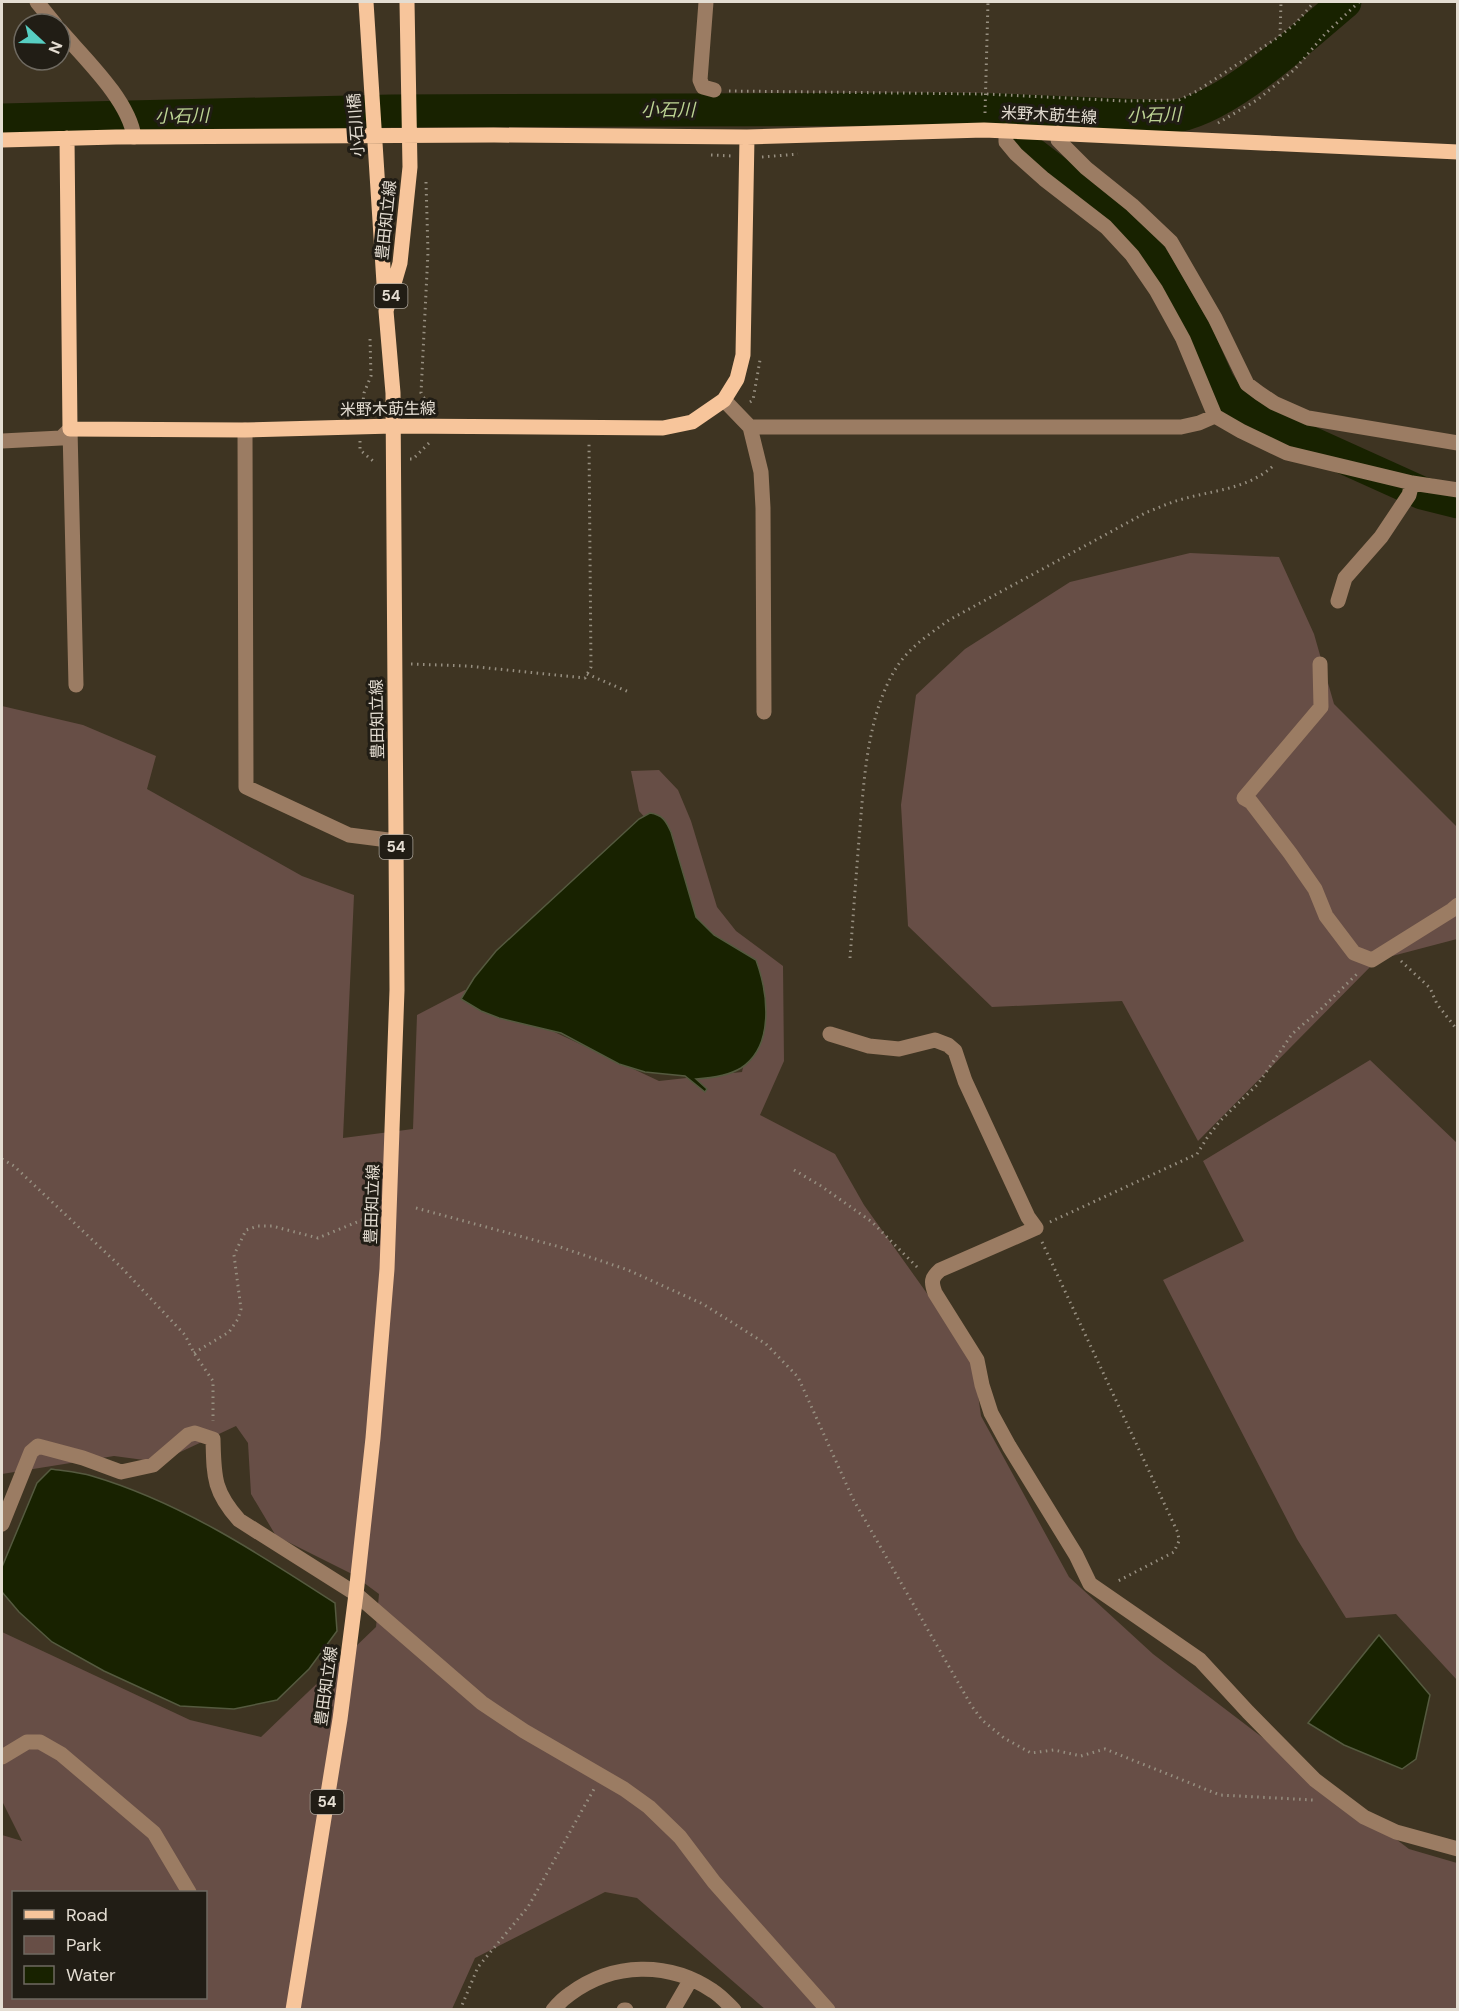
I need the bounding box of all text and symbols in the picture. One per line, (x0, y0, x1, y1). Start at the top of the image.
north arrow (12, 12, 72, 72)
text: N (44, 38, 67, 57)
street label: 小石川橋 (343, 92, 369, 158)
water label: 小石川 (641, 98, 697, 122)
street label: 米野木莇生線 (1001, 102, 1097, 128)
water label: 小石川 (1127, 102, 1183, 127)
water label: 小石川 (155, 103, 211, 128)
street label: 豊田知立線 (371, 179, 401, 261)
road number: 54 (374, 284, 408, 308)
street label: 米野木莇生線 (340, 398, 436, 420)
street label: 豊田知立線 (366, 679, 388, 759)
road number: 54 (380, 835, 412, 859)
street label: 豊田知立線 (360, 1164, 384, 1244)
street label: 豊田知立線 (310, 1645, 342, 1727)
road number: 54 (310, 1790, 344, 1814)
legend (12, 1891, 207, 1999)
text: Road (66, 1903, 108, 1927)
text: Park (66, 1933, 102, 1957)
text: Water (66, 1963, 116, 1987)

